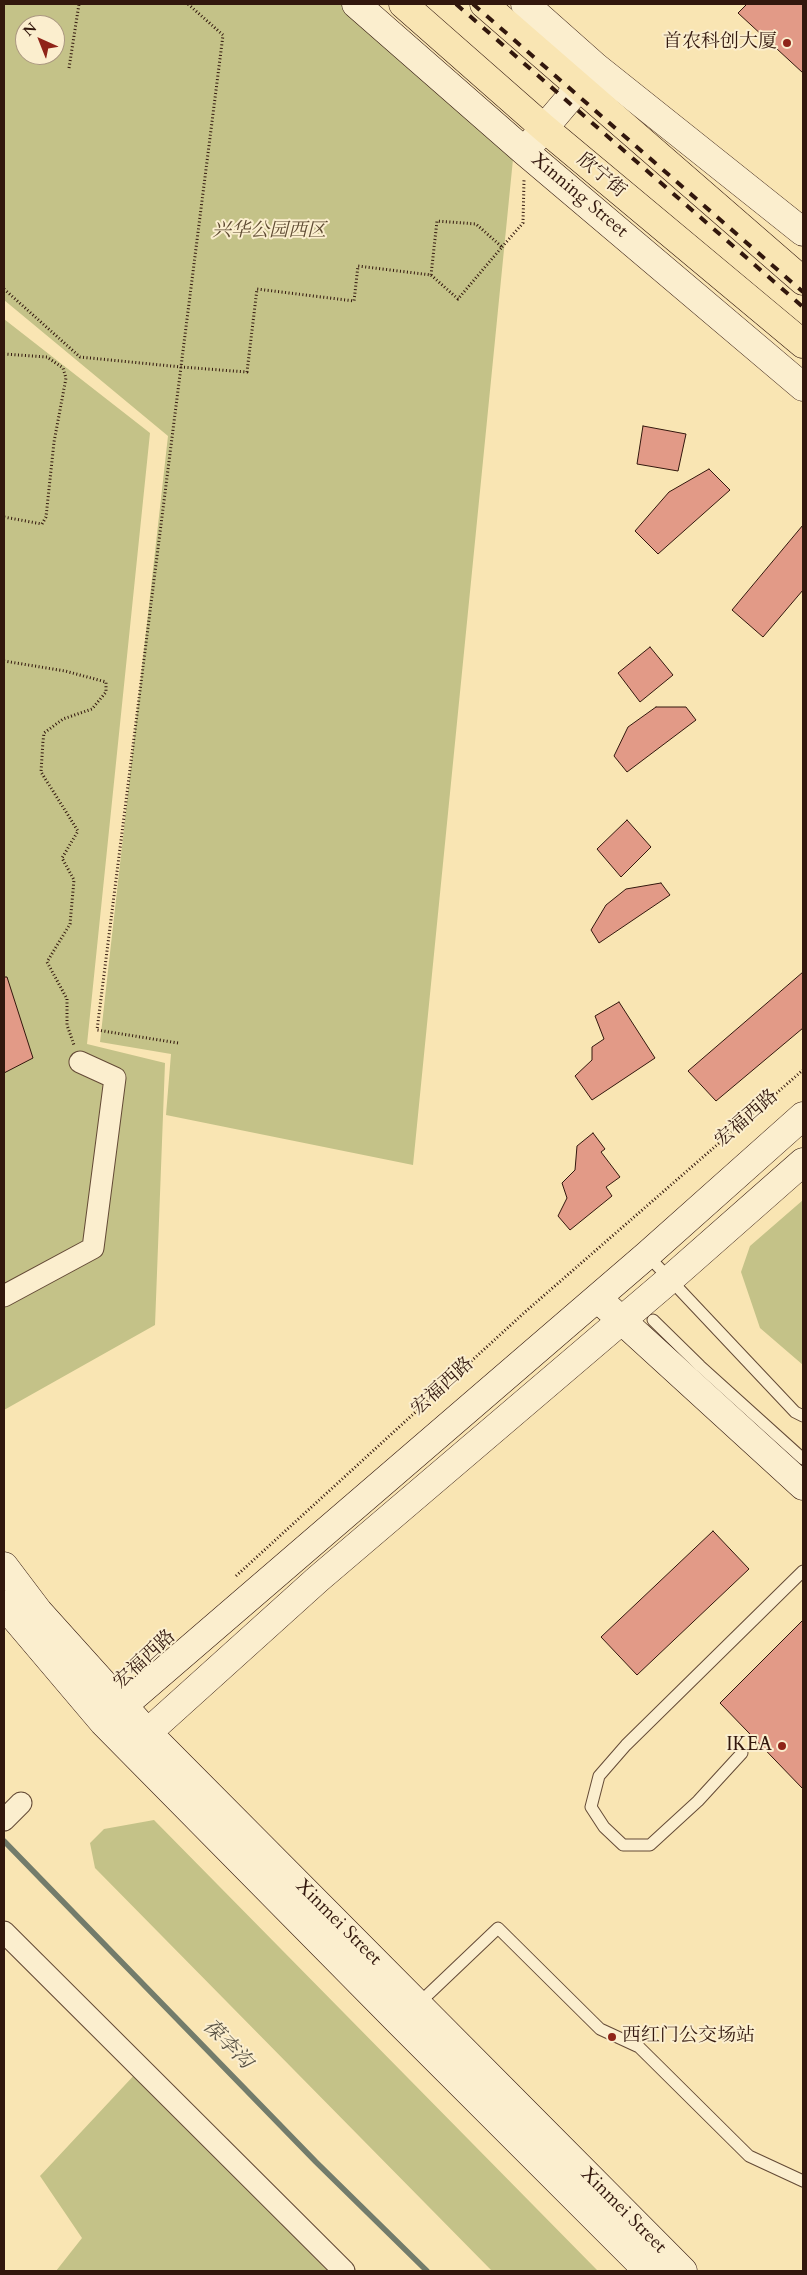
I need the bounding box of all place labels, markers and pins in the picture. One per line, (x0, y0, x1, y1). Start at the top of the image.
place label: 首农科创大厦 (663, 32, 777, 54)
marker: 首农科创大厦 (781, 37, 793, 49)
place label: IKEA (726, 1735, 772, 1757)
marker: IKEA (776, 1740, 788, 1752)
place label: 西红门公交场站 (622, 2026, 755, 2048)
marker: 西红门公交场站 (606, 2031, 618, 2043)

